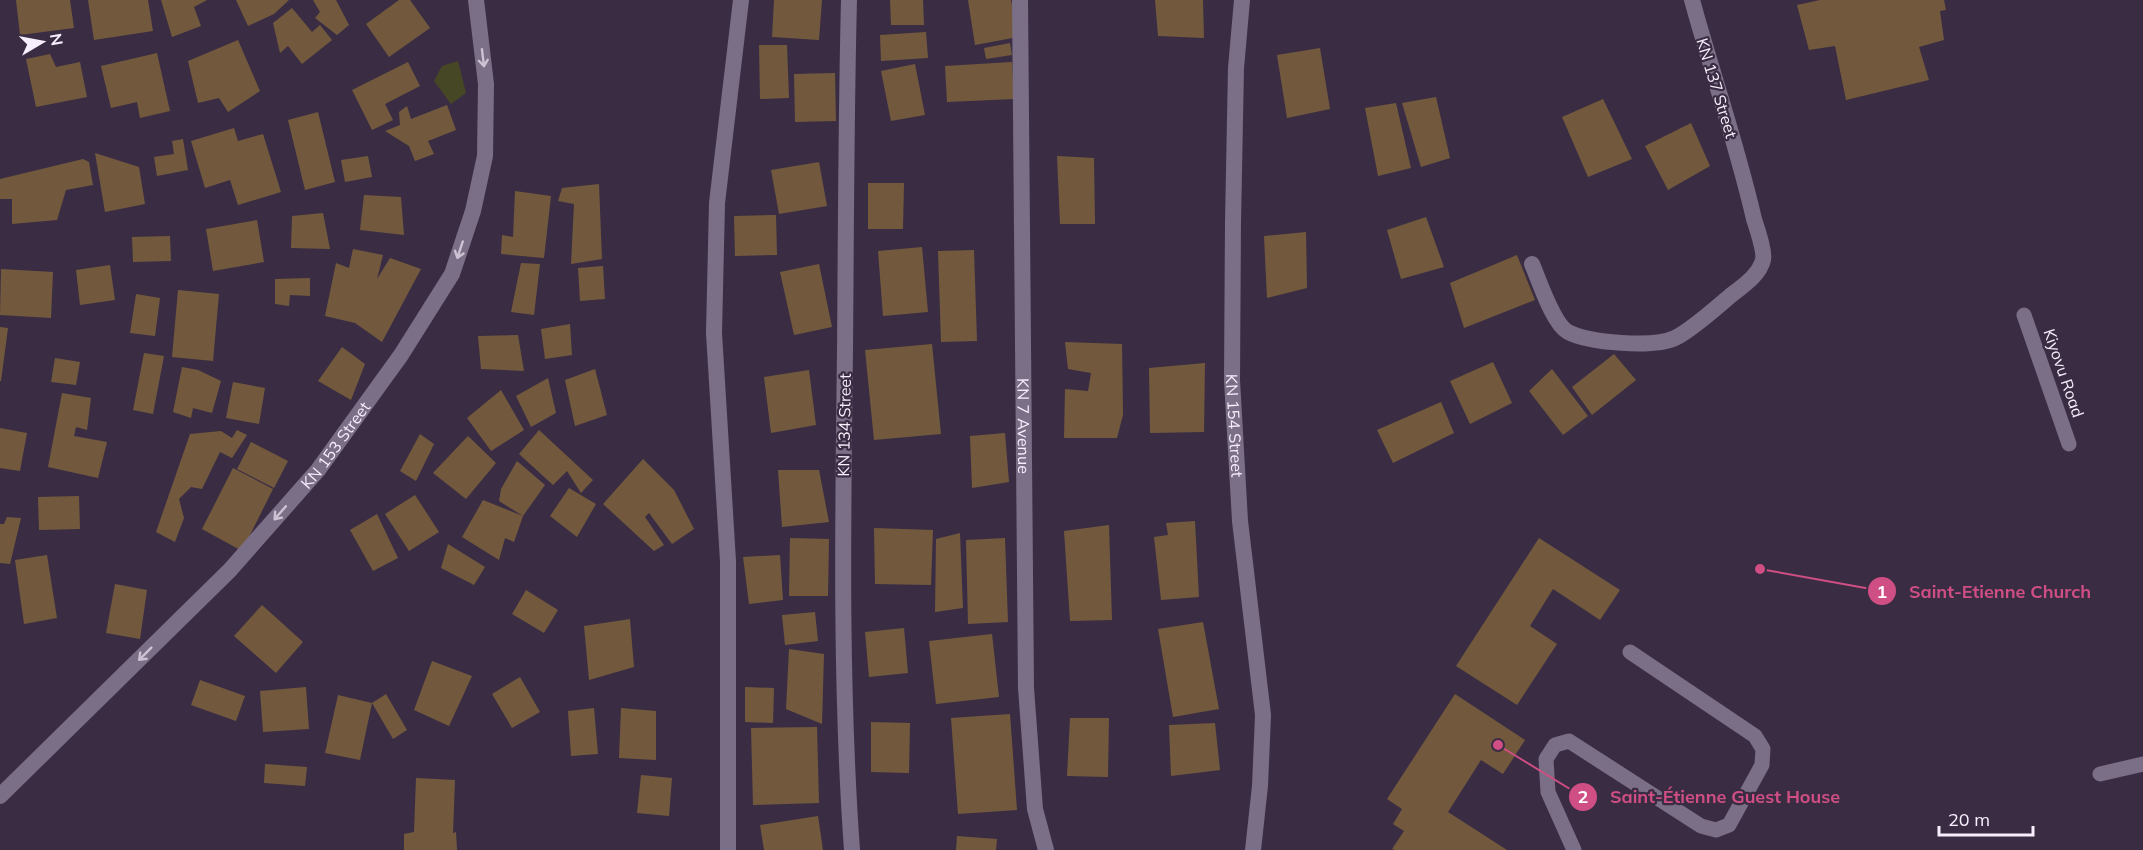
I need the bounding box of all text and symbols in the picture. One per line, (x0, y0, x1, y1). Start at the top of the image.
north arrow (12, 12, 72, 72)
text: N (46, 32, 68, 47)
street label: KN 137 Street (1692, 36, 1742, 141)
one-way arrow (478, 48, 489, 68)
one-way arrow (454, 240, 465, 259)
street label: Kiyovu Road (2039, 326, 2089, 420)
street label: KN 134 Street (833, 373, 855, 477)
street label: KN 154 Street (1222, 374, 1248, 478)
street label: KN 7 Avenue (1013, 378, 1034, 474)
street label: KN 153 Street (296, 397, 374, 493)
one-way arrow (273, 506, 287, 521)
callout: Saint-Etienne Church (1867, 573, 2103, 609)
text: 1 (1877, 580, 1887, 603)
text: Saint-Etienne Church (1909, 580, 2091, 603)
one-way arrow (138, 647, 153, 662)
callout: Saint-Étienne Guest House (1568, 779, 1852, 815)
text: 2 (1578, 785, 1588, 808)
text: Saint-Étienne Guest House (1610, 785, 1840, 808)
scale bar (1939, 799, 2034, 837)
text: 20 m (1948, 808, 1990, 831)

